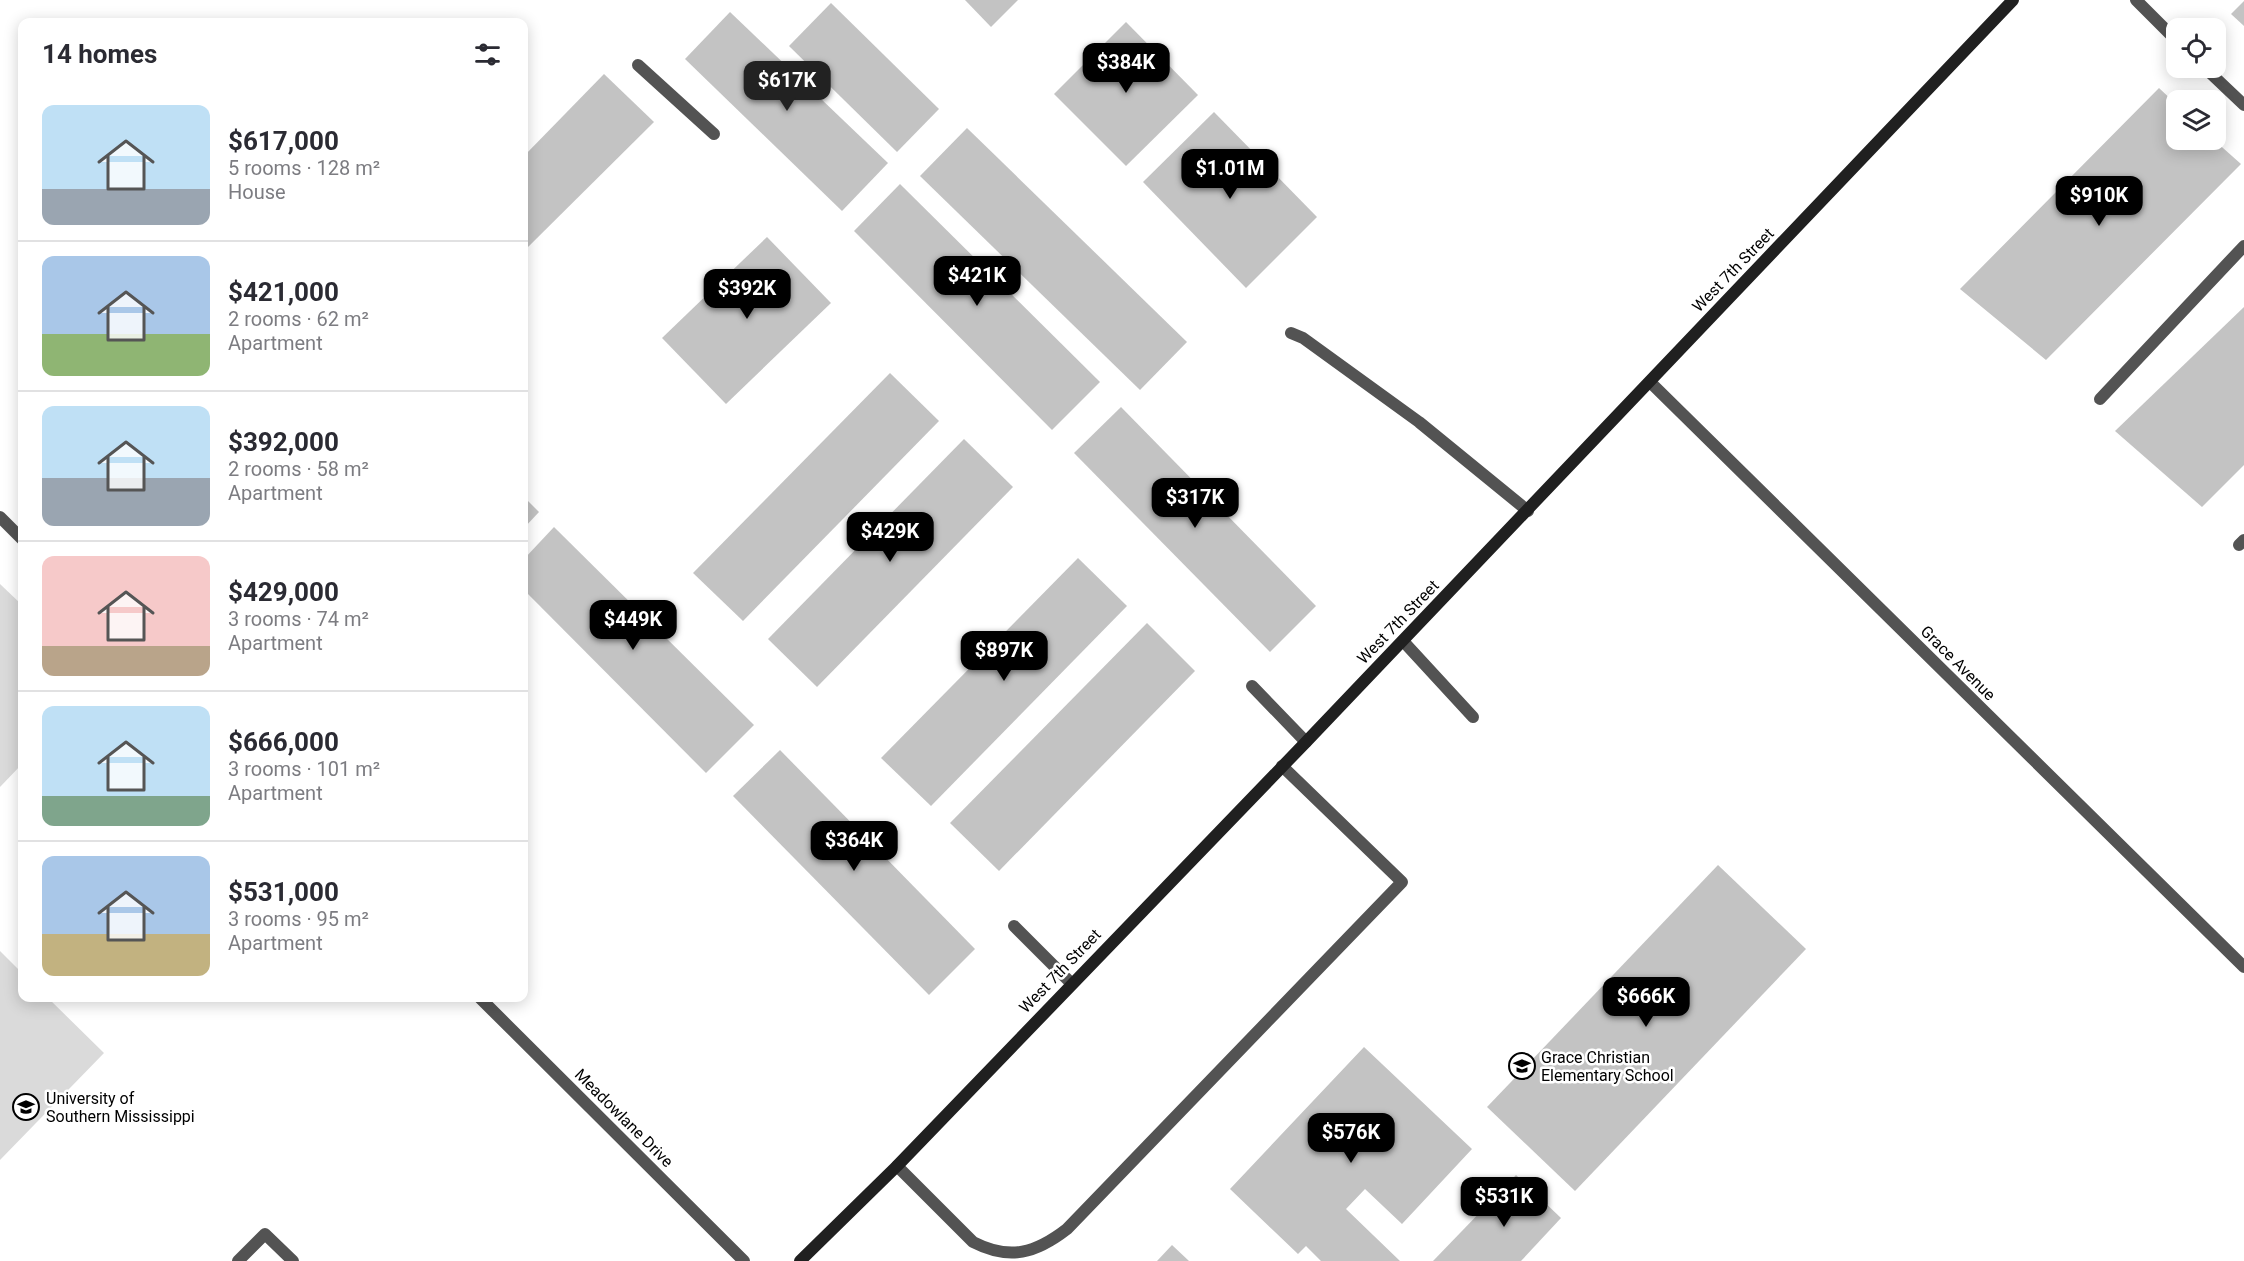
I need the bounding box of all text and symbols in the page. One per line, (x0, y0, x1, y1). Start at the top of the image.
map controls (2166, 18, 2226, 150)
button: locate (2166, 18, 2226, 78)
icon: filters (471, 38, 504, 71)
text: 14 homes (42, 39, 157, 69)
pin: $384K (1084, 43, 1168, 94)
text: $384K (1097, 50, 1155, 74)
pin: $617K (745, 61, 829, 112)
text: $617K (758, 68, 816, 92)
button: layers (2166, 90, 2226, 150)
text: $617,000 (228, 126, 339, 156)
icon: home (90, 129, 162, 201)
pin: $1.01M (1181, 149, 1279, 200)
text: 5 rooms · 128 m² (228, 156, 380, 180)
text: $1.01M (1195, 156, 1265, 180)
pin: $910K (2057, 176, 2141, 227)
text: House (228, 180, 286, 204)
text: $910K (2070, 183, 2128, 207)
street label: West 7th Street (1688, 224, 1778, 316)
pin: $421K (935, 256, 1019, 307)
text: $421K (948, 263, 1006, 287)
pin: $392K (705, 269, 789, 320)
text: $392K (718, 276, 776, 300)
text: $421,000 (228, 277, 339, 307)
icon: home (90, 280, 162, 352)
text: 2 rooms · 62 m² (228, 307, 369, 331)
text: Apartment (228, 331, 323, 355)
text: $392,000 (228, 427, 339, 457)
icon: home (90, 430, 162, 502)
text: 2 rooms · 58 m² (228, 457, 369, 481)
pin: $317K (1153, 478, 1237, 529)
text: Apartment (228, 481, 323, 505)
text: $317K (1166, 485, 1224, 509)
pin: $429K (848, 512, 932, 563)
text: $429K (861, 519, 919, 543)
street label: West 7th Street (1353, 576, 1443, 668)
text: $429,000 (228, 577, 339, 607)
icon: home (90, 580, 162, 652)
pin: $449K (591, 600, 675, 651)
text: 3 rooms · 74 m² (228, 607, 369, 631)
text: $449K (604, 607, 662, 631)
street label: Grace Avenue (1917, 622, 1999, 704)
text: Apartment (228, 631, 323, 655)
pin: $897K (962, 631, 1046, 682)
text: $897K (975, 638, 1033, 662)
text: $666,000 (228, 727, 339, 757)
icon: home (90, 730, 162, 802)
text: 3 rooms · 101 m² (228, 757, 380, 781)
text: Apartment (228, 781, 323, 805)
pin: $364K (812, 821, 896, 872)
text: $364K (825, 828, 883, 852)
text: $531,000 (228, 877, 339, 907)
icon: home (90, 880, 162, 952)
text: 3 rooms · 95 m² (228, 907, 369, 931)
street label: West 7th Street (1015, 925, 1105, 1017)
text: Apartment (228, 931, 323, 955)
pin: $666K (1604, 977, 1688, 1028)
text: $666K (1617, 984, 1675, 1008)
place label: Grace Christian Elementary School (1541, 1048, 1674, 1085)
school or university icon: Grace Christian Elementary School (1507, 1051, 1537, 1081)
street label: Meadowlane Drive (571, 1065, 677, 1171)
place label: University of Southern Mississippi (46, 1089, 195, 1126)
school or university icon: University of Southern Mississippi (11, 1092, 41, 1122)
pin: $576K (1309, 1113, 1393, 1164)
text: $576K (1322, 1120, 1380, 1144)
pin: $531K (1462, 1177, 1546, 1228)
text: $531K (1475, 1184, 1533, 1208)

